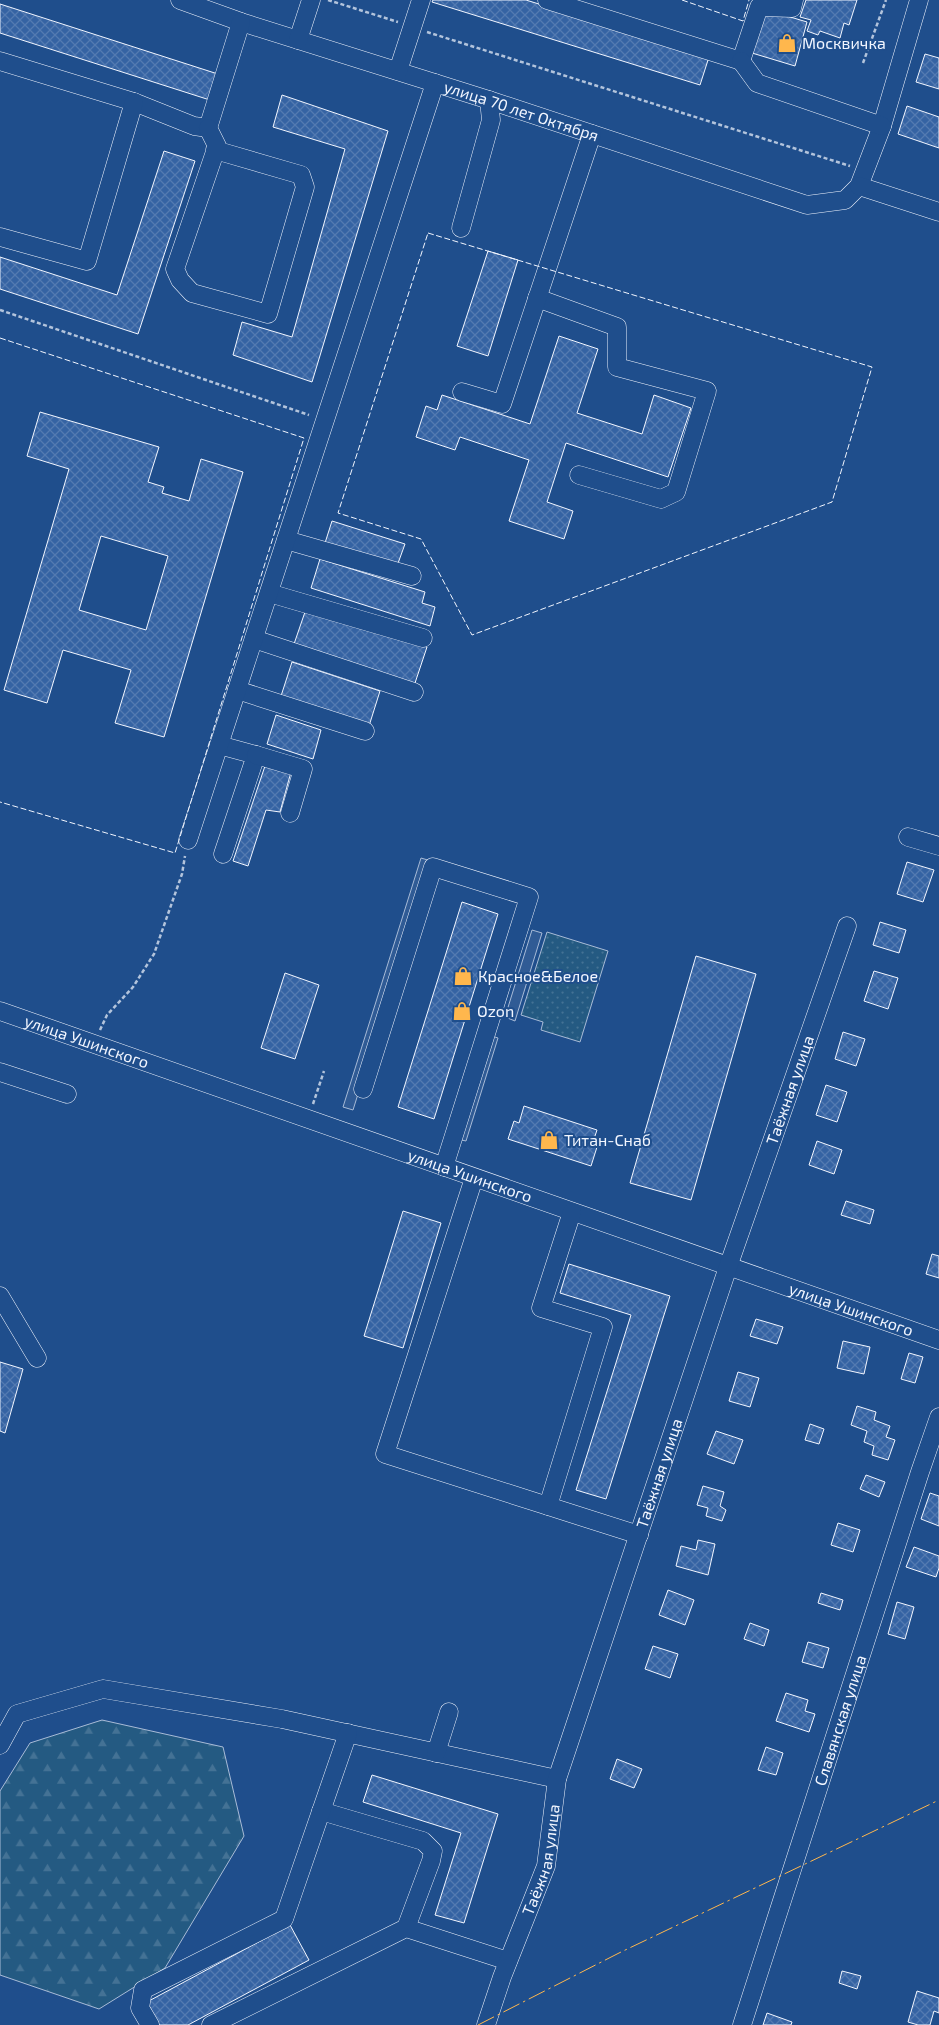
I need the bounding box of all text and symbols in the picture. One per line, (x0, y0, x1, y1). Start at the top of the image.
shop icon: Москвичка (776, 32, 798, 54)
place label: Москвичка (802, 33, 886, 52)
street label: улица 70 лет Октября (442, 76, 601, 145)
shop icon: Красное&Белое (452, 965, 474, 987)
place label: Красное&Белое (478, 966, 598, 985)
shop icon: Ozon (451, 1000, 473, 1022)
place label: Ozon (477, 1001, 514, 1020)
street label: улица Ушинского (22, 1010, 152, 1071)
street label: Таёжная улица (761, 1033, 817, 1147)
shop icon: Титан-Снаб (538, 1129, 560, 1151)
place label: Титан-Снаб (564, 1130, 651, 1149)
street label: улица Ушинского (405, 1145, 535, 1206)
street label: улица Ушинского (786, 1278, 916, 1339)
street label: Таёжная улица (631, 1416, 686, 1530)
street label: Славянская улица (810, 1653, 869, 1788)
street label: Таёжная улица (517, 1803, 563, 1918)

